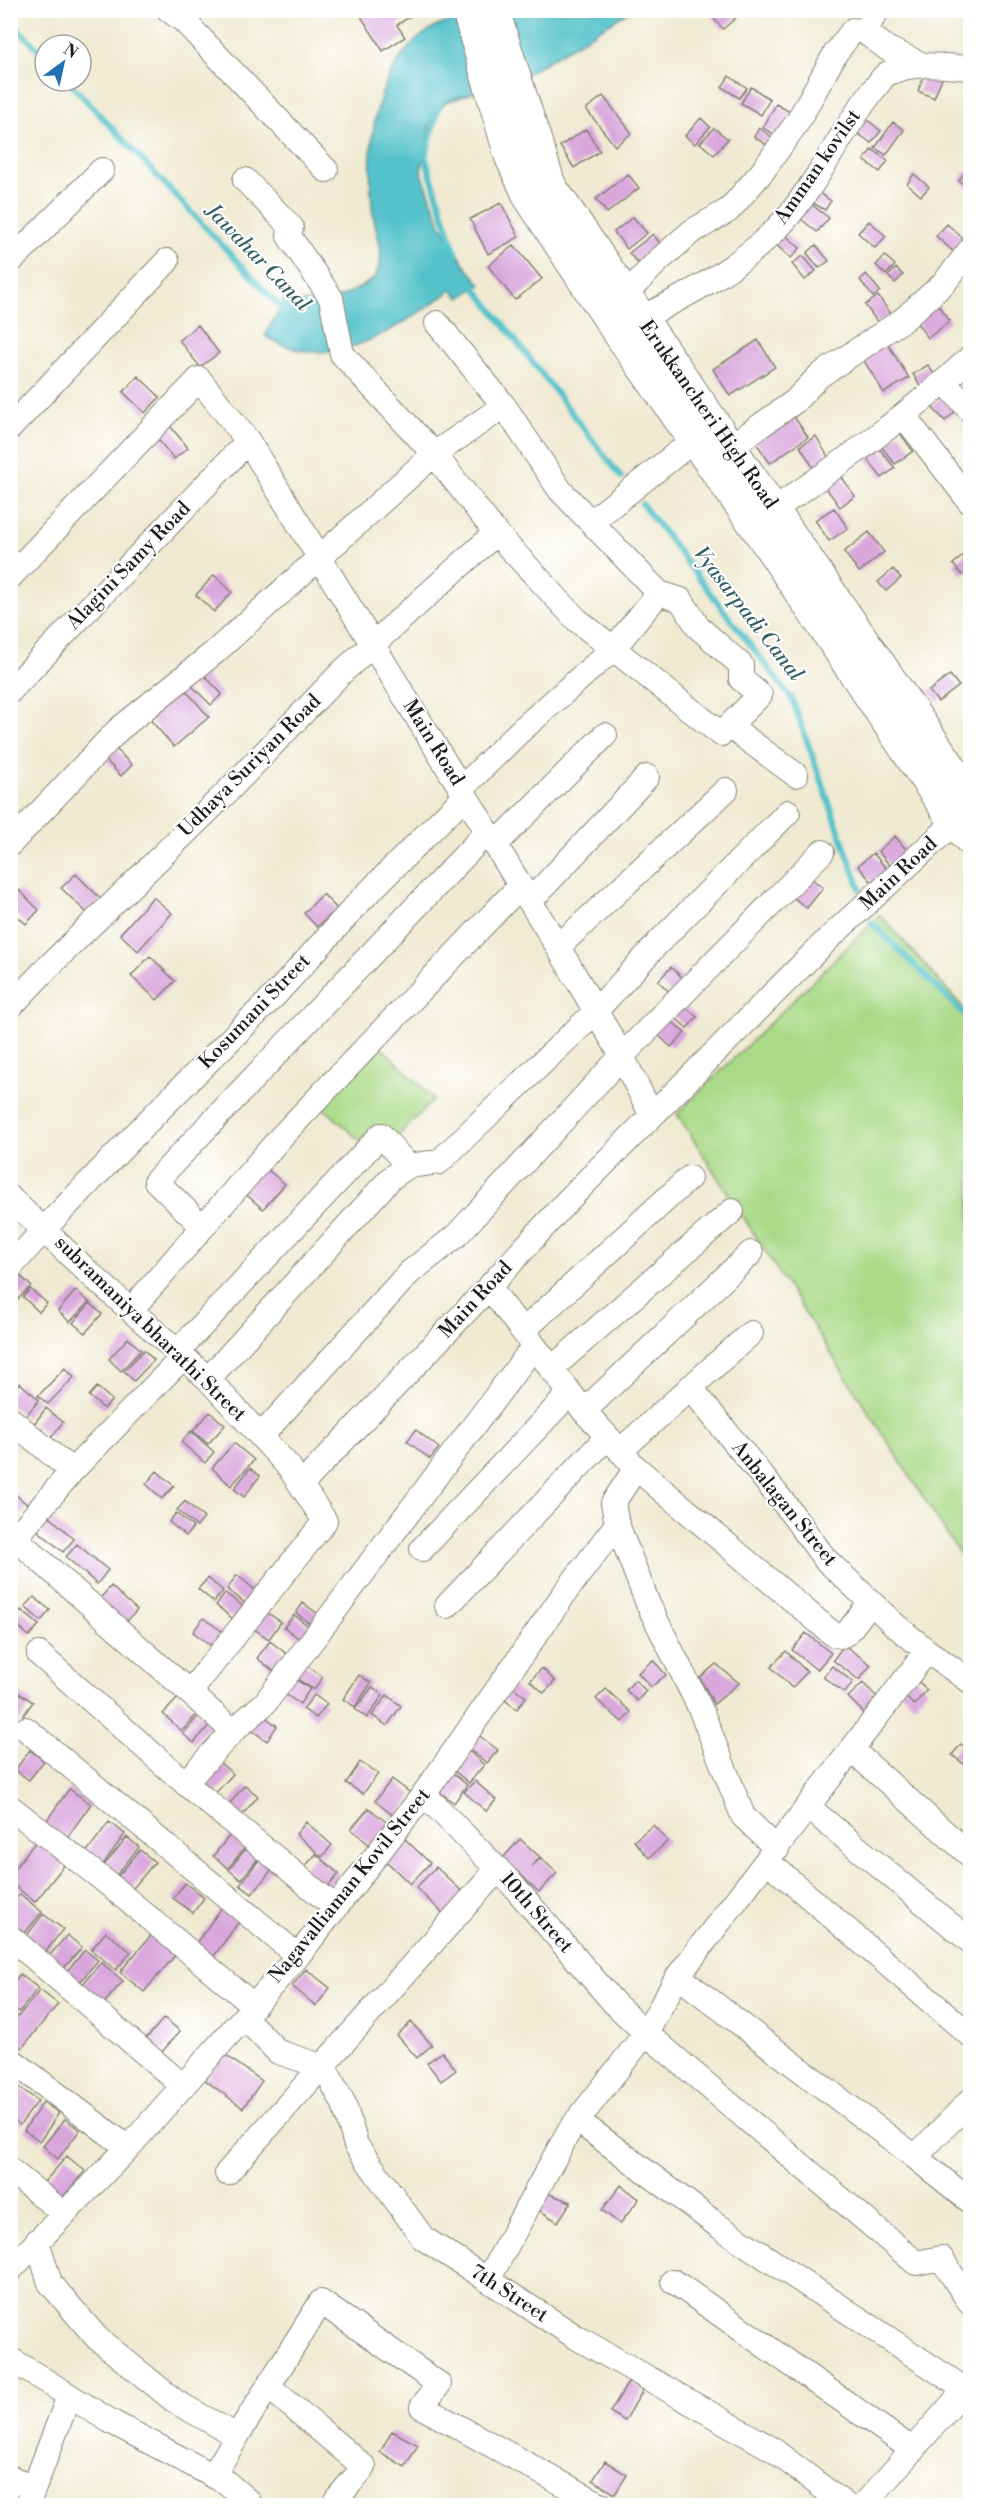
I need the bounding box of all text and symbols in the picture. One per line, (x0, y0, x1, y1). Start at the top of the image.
north arrow (33, 33, 93, 93)
text: N (60, 39, 82, 63)
street label: Amman kovilst (769, 105, 867, 230)
water label: Jawahar Canal (199, 197, 316, 317)
street label: Erukkancheri High Road (633, 316, 783, 515)
street label: Alagini Samy Road (61, 496, 197, 636)
water label: Vyasarpadi Canal (687, 541, 809, 687)
street label: Udhaya Suriyan Road (173, 689, 327, 843)
street label: Main Road (397, 695, 470, 791)
street label: Main Road (855, 831, 943, 916)
street label: Kosumani Street (194, 949, 316, 1075)
street label: subramaniya bharathi Street (49, 1231, 251, 1427)
street label: Main Road (434, 1256, 519, 1344)
street label: Anbalagan Street (725, 1435, 842, 1572)
street label: Nagavalliaman Kovil Street (264, 1784, 436, 1988)
street label: 10th Street (494, 1867, 578, 1959)
street label: 7th Street (465, 2260, 553, 2328)

